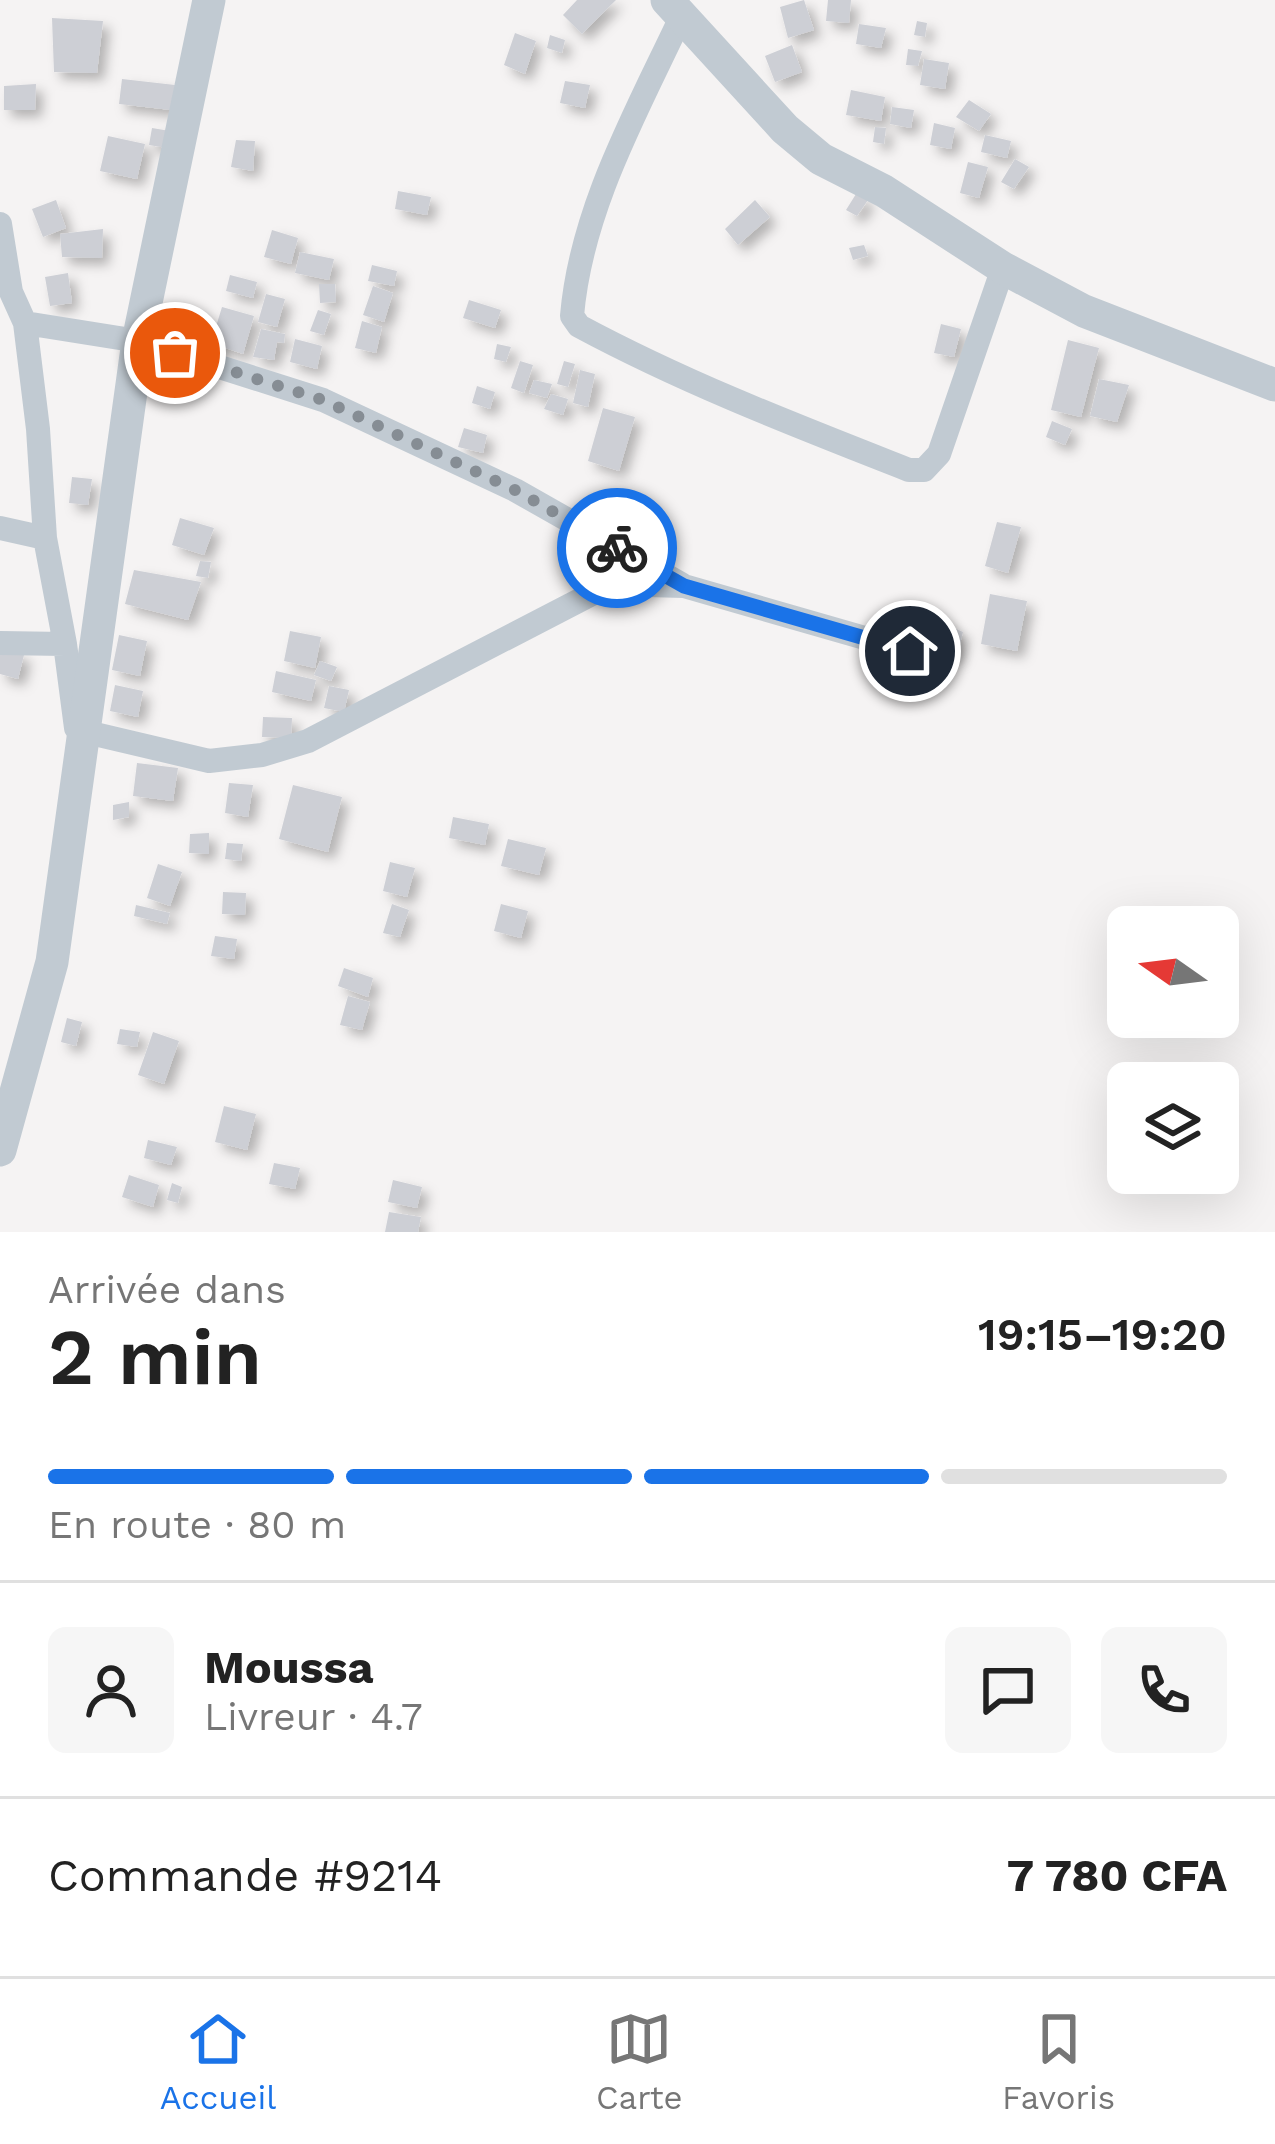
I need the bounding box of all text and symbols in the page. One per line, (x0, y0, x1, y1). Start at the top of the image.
pin (124, 302, 226, 404)
icon: bag (142, 320, 208, 386)
courier (557, 488, 677, 608)
icon: bike (584, 515, 650, 581)
pin (859, 600, 961, 702)
icon: home (877, 618, 943, 684)
north arrow (1107, 906, 1239, 1038)
map controls (1107, 906, 1239, 1194)
button: layers (1107, 1062, 1239, 1194)
text: Arrivée dans (48, 1267, 286, 1312)
text: 19:15–19:20 (978, 1308, 1227, 1361)
text: 2 min (48, 1311, 262, 1403)
text: En route · 80 m (48, 1502, 346, 1547)
button: person (48, 1627, 174, 1753)
button: chat (945, 1627, 1071, 1753)
button: phone (1101, 1627, 1227, 1753)
text: Moussa (204, 1641, 374, 1694)
text: Livreur · 4.7 (204, 1694, 423, 1739)
text: Commande #9214 (48, 1849, 442, 1902)
text: 7 780 CFA (1007, 1849, 1227, 1902)
tab: Accueil (160, 2006, 276, 2117)
tab: Carte (596, 2006, 683, 2117)
tab: Favoris (1002, 2006, 1115, 2117)

